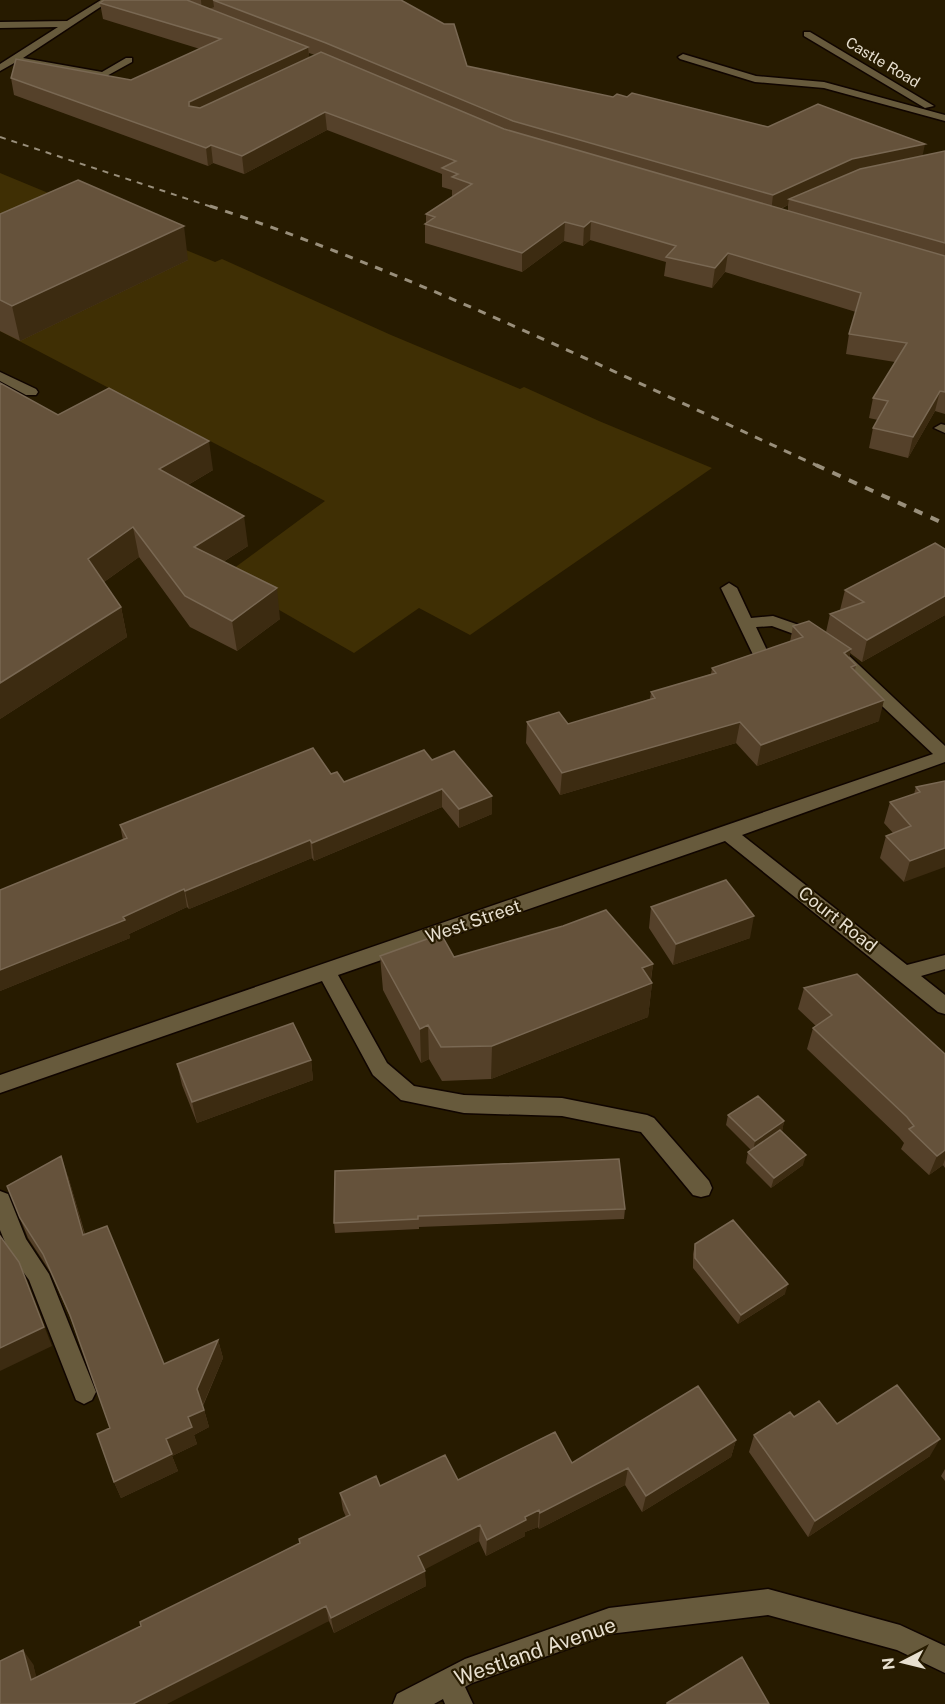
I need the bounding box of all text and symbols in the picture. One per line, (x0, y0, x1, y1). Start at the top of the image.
street label: Castle Road (843, 33, 923, 91)
street label: Court Road (795, 882, 881, 956)
street label: West Street (423, 895, 523, 947)
street label: Westland Avenue (451, 1612, 619, 1690)
north arrow (873, 1632, 933, 1692)
text: N (878, 1656, 899, 1671)

